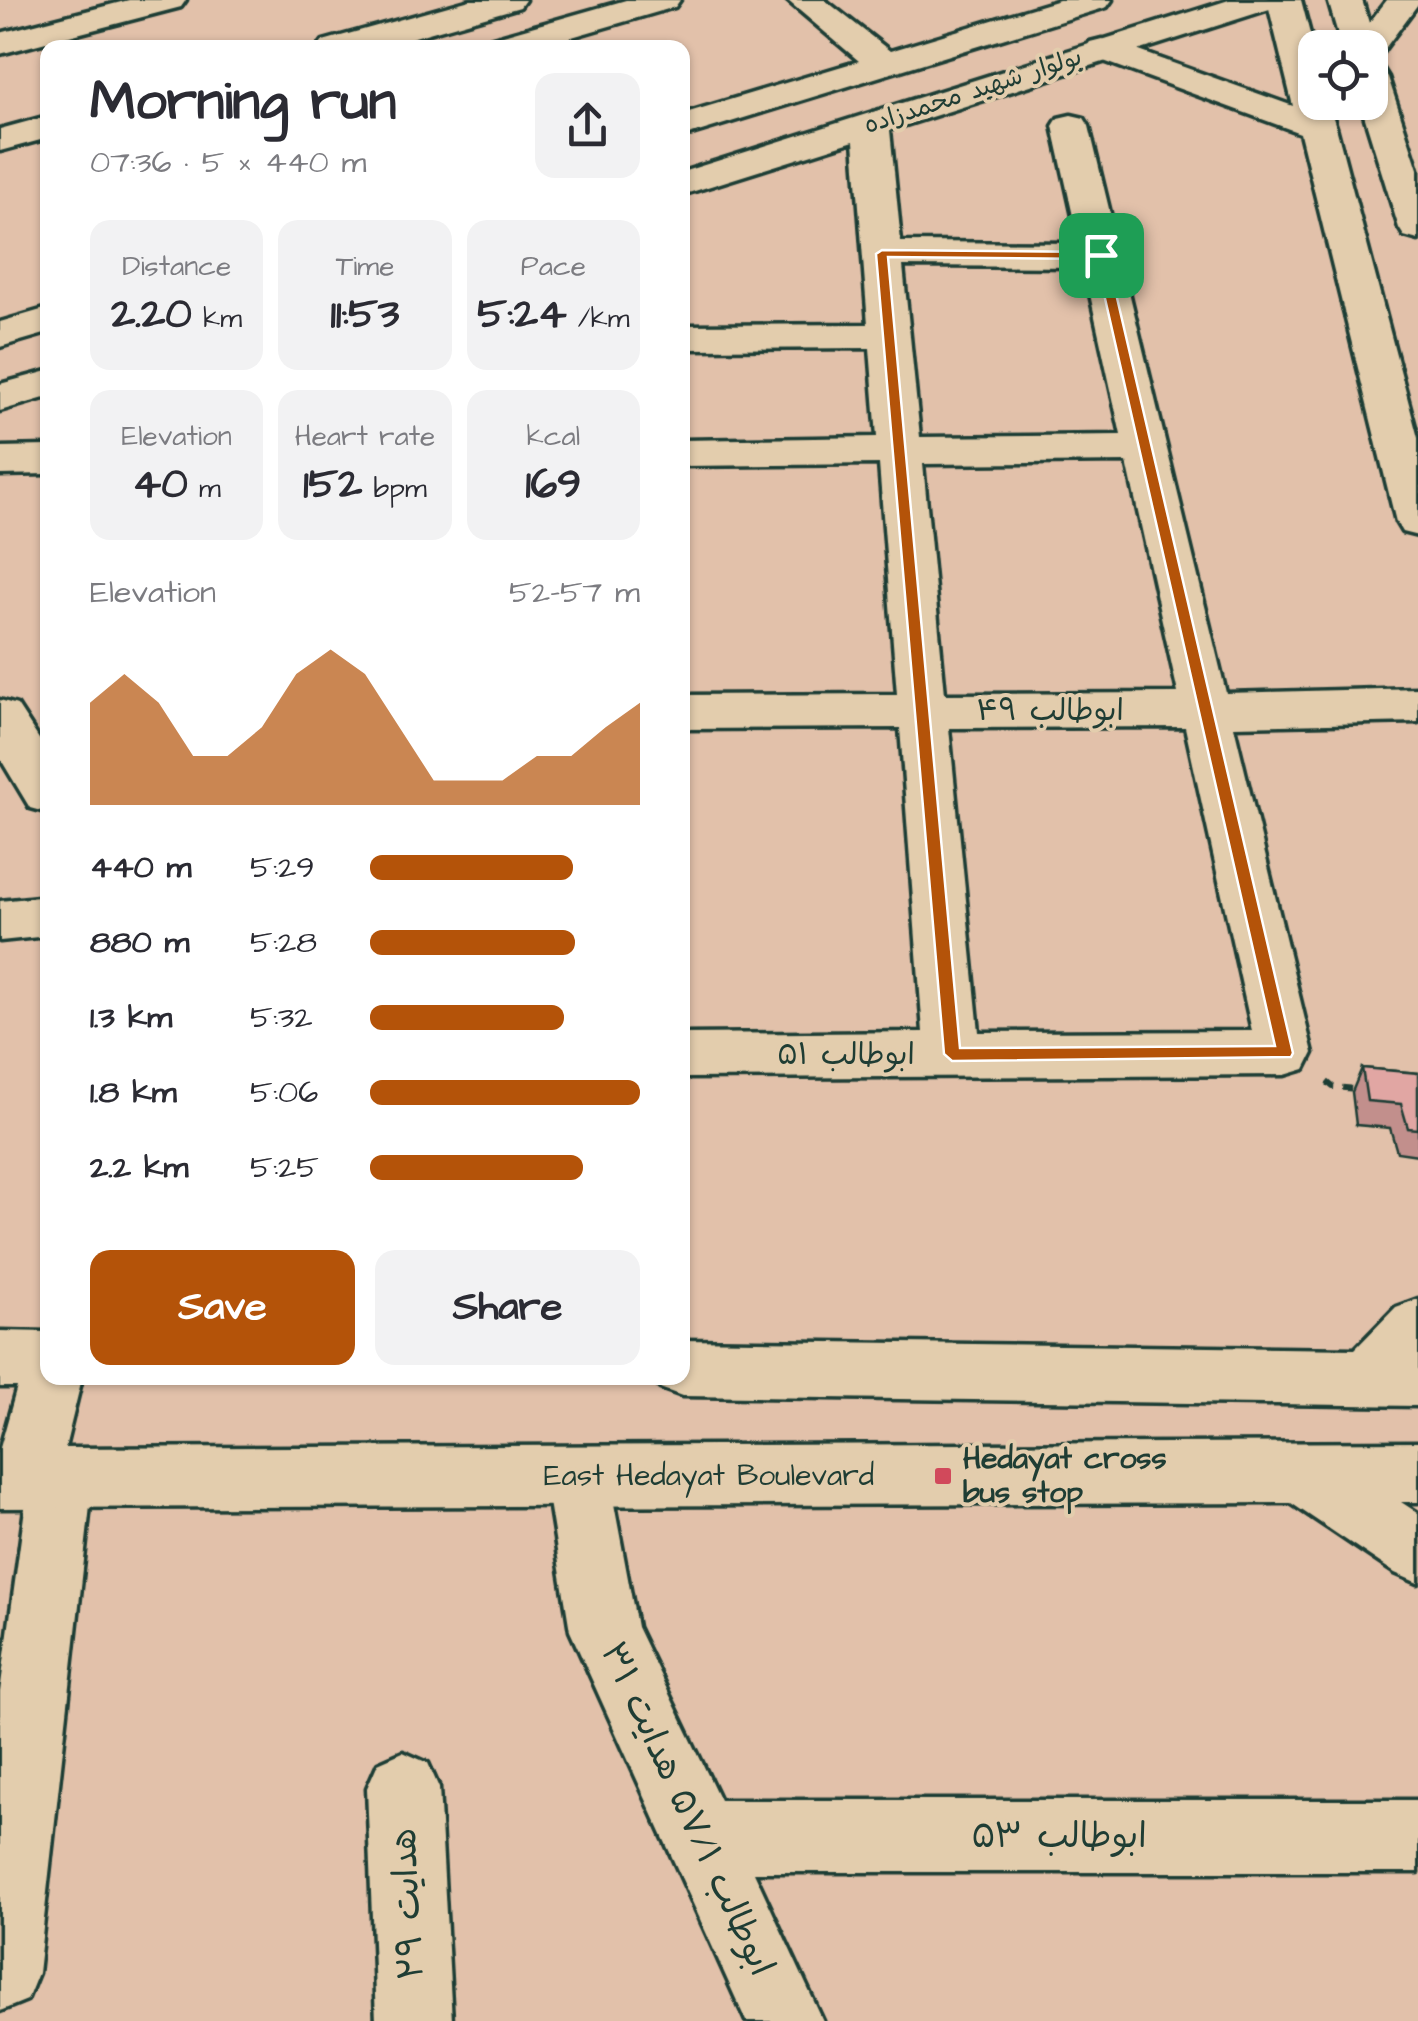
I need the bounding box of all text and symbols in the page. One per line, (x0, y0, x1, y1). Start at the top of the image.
map controls (1298, 30, 1388, 120)
button: locate (1298, 30, 1388, 120)
street label: بولوار شهید محمدزاده (859, 39, 1087, 143)
text: Morning run (90, 64, 396, 140)
button: share (535, 73, 640, 178)
text: 07:36 · 5 × 440 m (90, 140, 367, 185)
pin (1059, 213, 1144, 298)
icon: arrive (1074, 228, 1129, 283)
text: Distance (122, 247, 231, 286)
text: Time (336, 247, 394, 286)
text: Pace (521, 247, 586, 286)
text: 2.20 (111, 286, 192, 344)
text: 11:53 (331, 286, 399, 344)
text: 5:24 (477, 286, 567, 344)
text: km (192, 299, 242, 338)
text: /km (567, 299, 629, 338)
text: Elevation (122, 417, 232, 456)
text: Heart rate (295, 417, 435, 456)
text: kcal (527, 417, 580, 456)
text: 40 (133, 456, 188, 514)
text: 152 (303, 456, 362, 514)
text: 169 (526, 456, 581, 514)
text: m (188, 469, 221, 508)
text: bpm (362, 469, 427, 508)
text: Elevation (90, 570, 216, 615)
text: 52–57 m (509, 570, 640, 615)
street label: ابوطالب ۴۹ (976, 690, 1124, 732)
text: 440 m (90, 845, 191, 890)
text: 5:29 (250, 845, 315, 890)
text: 880 m (90, 920, 189, 965)
text: 5:28 (250, 920, 317, 965)
text: 1.3 km (90, 995, 172, 1040)
text: 5:32 (250, 995, 313, 1040)
street label: ابوطالب ۵۱ (777, 1034, 915, 1076)
text: 1.8 km (90, 1070, 177, 1115)
text: 5:06 (250, 1070, 318, 1115)
text: 2.2 km (90, 1145, 189, 1190)
text: 5:25 (250, 1145, 319, 1190)
button: Save (90, 1250, 355, 1365)
button: Share (375, 1250, 640, 1365)
place label: Hedayat cross bus stop (963, 1438, 1166, 1515)
street label: East Hedayat Boulevard (544, 1455, 874, 1498)
marker: Hedayat cross bus stop (932, 1465, 954, 1487)
street label: ابوطالب ۵۷/۱ هدایت ۳۱ (588, 1634, 786, 1984)
street label: ابوطالب ۵۳ (971, 1812, 1147, 1861)
street label: هدایت ۲۹ (380, 1827, 436, 1981)

